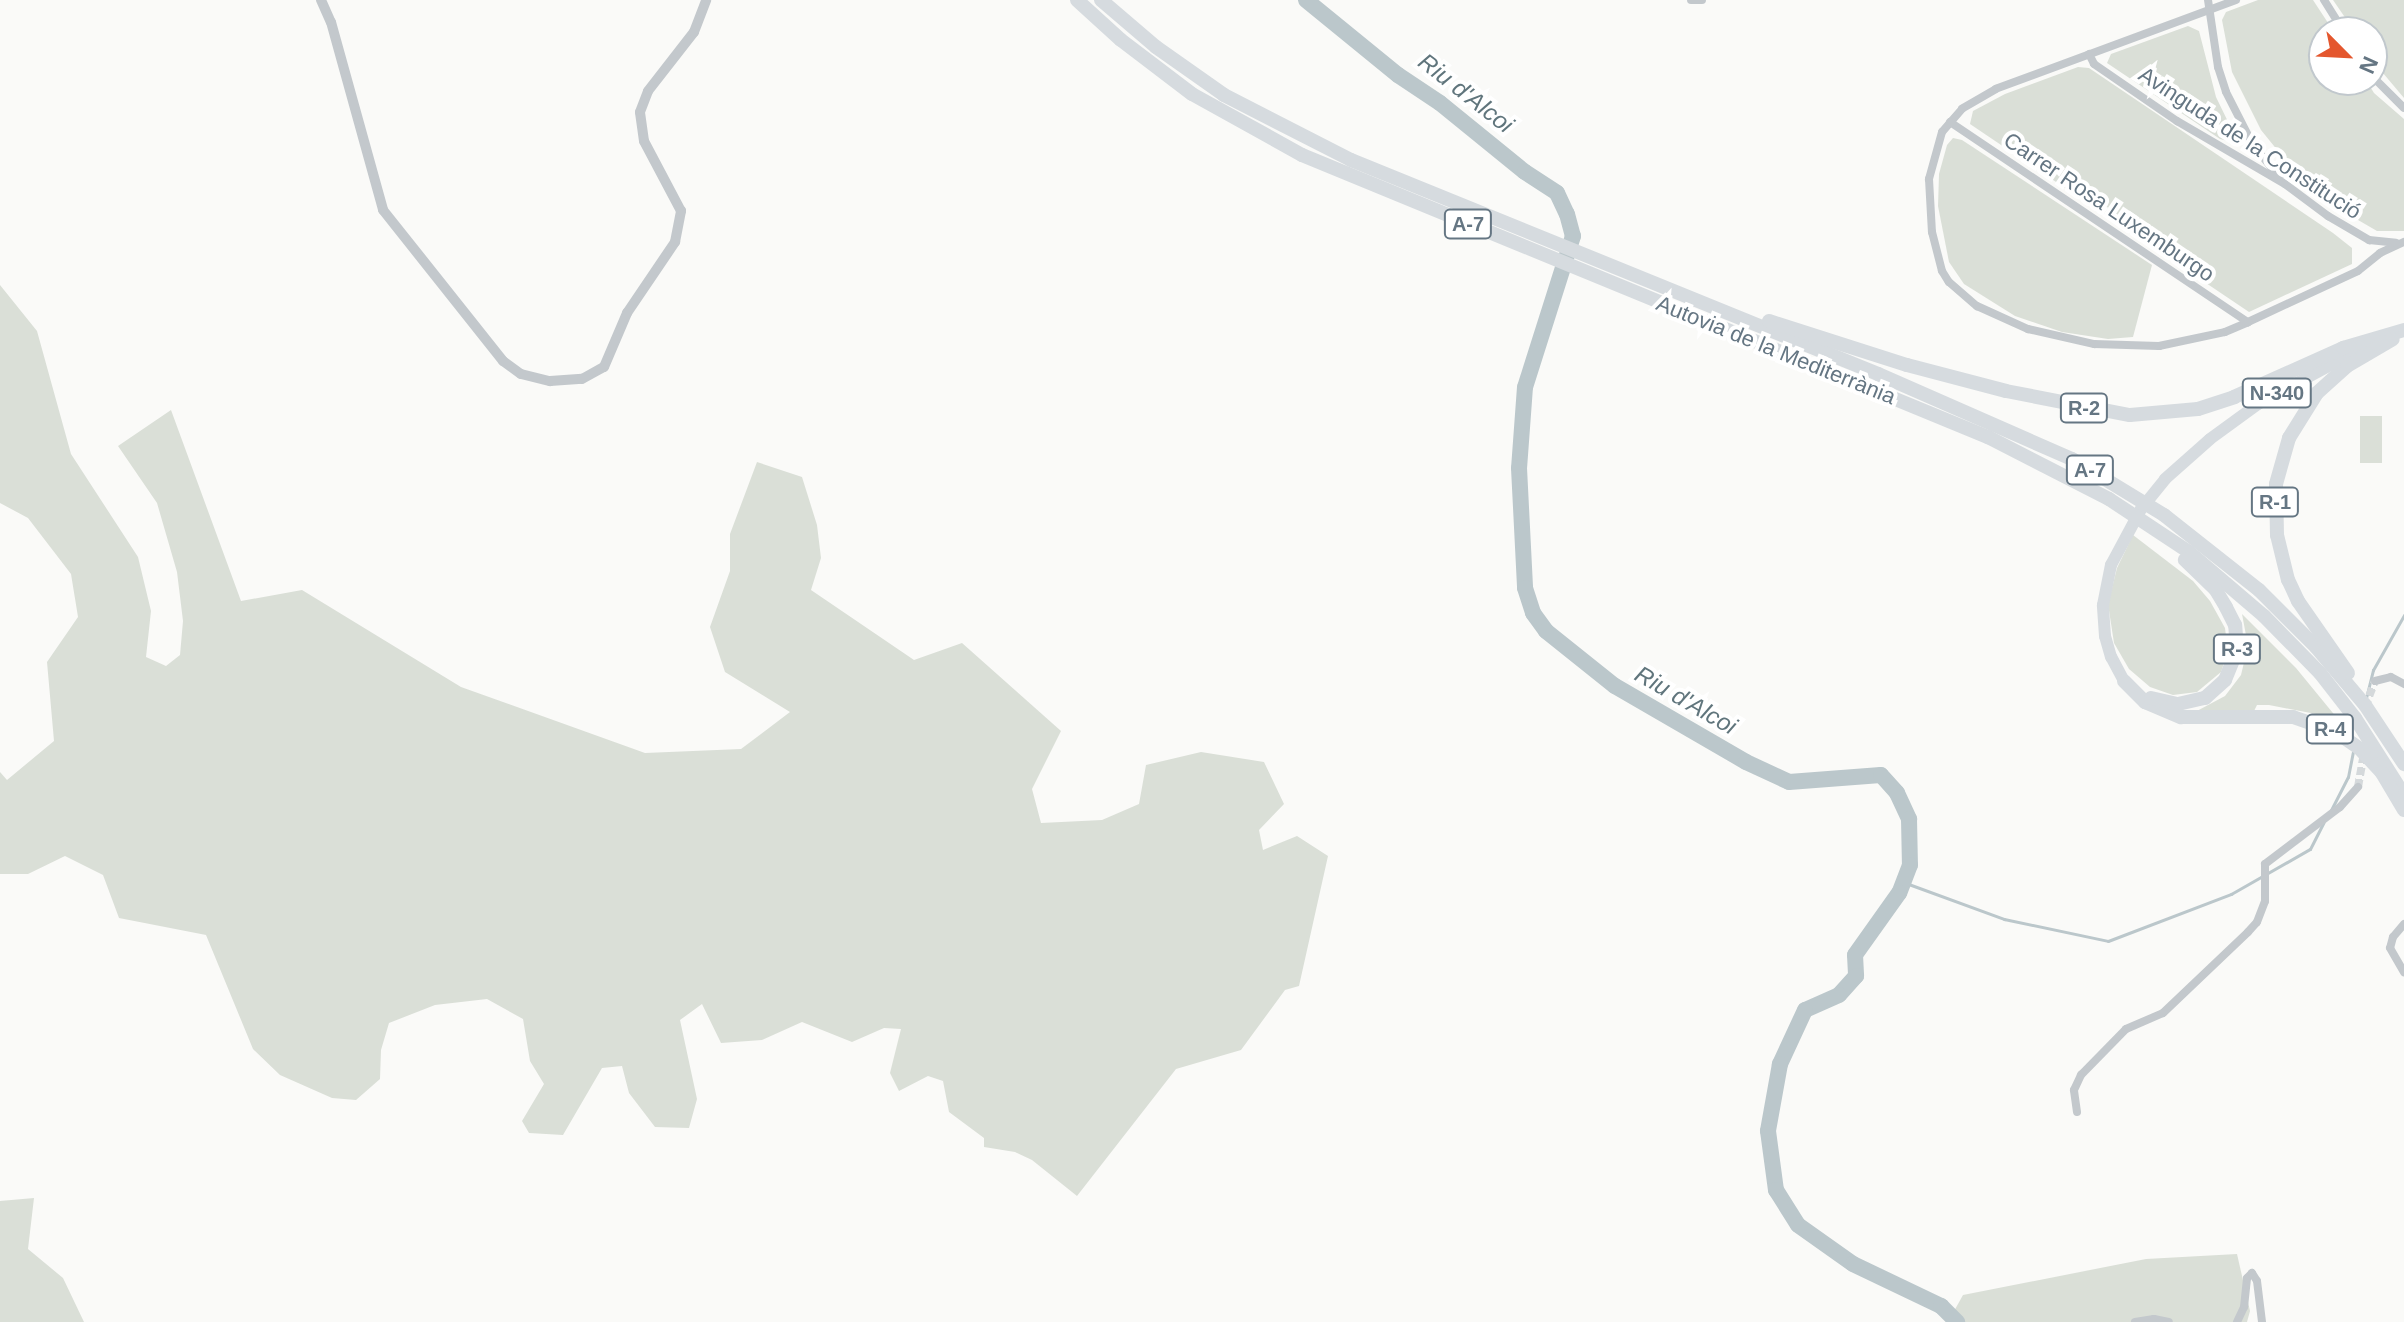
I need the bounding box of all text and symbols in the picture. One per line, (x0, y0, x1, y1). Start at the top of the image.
north arrow (2308, 16, 2388, 96)
water label: Riu d'Alcoi (1413, 47, 1519, 139)
text: N (2354, 53, 2383, 77)
street label: Avinguda de la Constitució (2134, 61, 2366, 225)
street label: Carrer Rosa Luxemburgo (1999, 127, 2219, 287)
road number: A-7 (1442, 208, 1494, 240)
street label: Autovia de la Mediterrània (1653, 290, 1899, 410)
road number: N-340 (2241, 377, 2313, 409)
road number: R-2 (2058, 392, 2110, 424)
road number: A-7 (2064, 454, 2116, 486)
road number: R-1 (2249, 486, 2301, 518)
road number: R-3 (2211, 633, 2263, 665)
water label: Riu d'Alcoi (1630, 659, 1742, 741)
road number: R-4 (2304, 713, 2356, 745)

